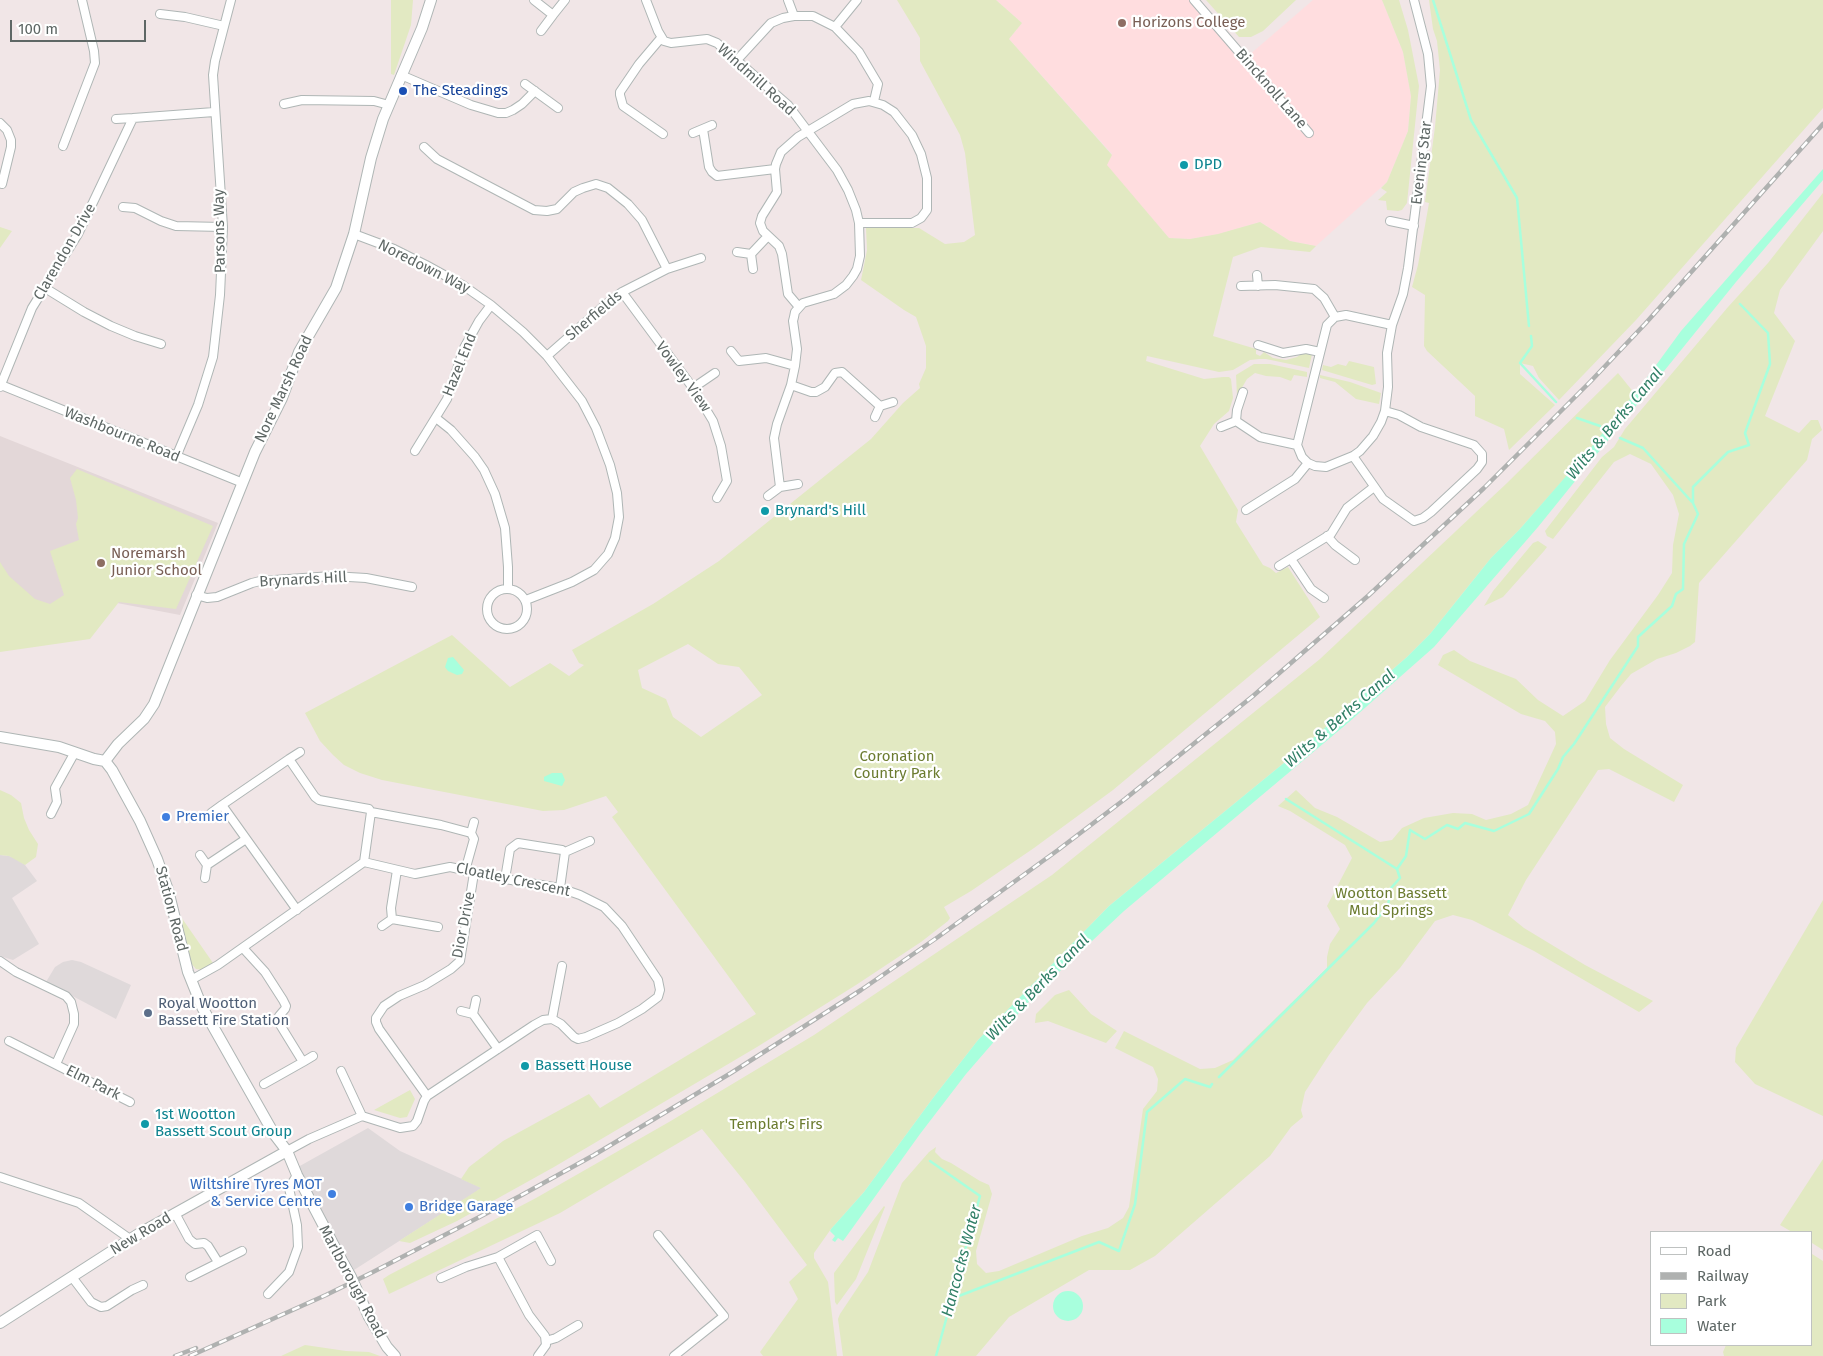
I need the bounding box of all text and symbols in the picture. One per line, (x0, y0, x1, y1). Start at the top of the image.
scale bar (12, 10, 149, 42)
place label: Horizons College (1132, 14, 1245, 32)
marker: Horizons College (1116, 17, 1128, 29)
text: 100 m (18, 20, 58, 38)
street label: Windmill Road (713, 40, 799, 120)
street label: Bincknoll Lane (1231, 45, 1311, 133)
place label: The Steadings (413, 82, 508, 100)
marker: The Steadings (397, 85, 409, 97)
street label: Evening Star (1408, 120, 1436, 206)
place label: DPD (1194, 156, 1222, 174)
marker: DPD (1178, 159, 1190, 171)
street label: Parsons Way (210, 189, 230, 273)
street label: Clarendon Drive (30, 200, 100, 304)
street label: Noredown Way (375, 236, 473, 298)
street label: Sherfields (562, 287, 626, 345)
street label: Hazel End (439, 331, 481, 399)
street label: Nore Marsh Road (251, 333, 317, 445)
street label: Vowley View (651, 338, 715, 416)
water label: Wilts & Berks Canal (1563, 364, 1667, 484)
street label: Washbourne Road (61, 404, 183, 466)
place label: Brynard's Hill (775, 502, 866, 520)
marker: Brynard's Hill (759, 505, 771, 517)
place label: Noremarsh Junior School (111, 545, 202, 580)
marker: Noremarsh Junior School (95, 557, 107, 569)
street label: Brynards Hill (259, 569, 347, 591)
water label: Wilts & Berks Canal (1281, 666, 1399, 772)
park label: Coronation Country Park (854, 748, 940, 783)
place label: Premier (176, 808, 229, 826)
marker: Premier (160, 811, 172, 823)
street label: Cloatley Crescent (454, 859, 572, 901)
street label: Station Road (151, 864, 191, 954)
park label: Wootton Bassett Mud Springs (1335, 885, 1447, 920)
street label: Dior Drive (449, 890, 479, 960)
water label: Wilts & Berks Canal (982, 931, 1094, 1045)
place label: Royal Wootton Bassett Fire Station (158, 995, 289, 1030)
marker: Royal Wootton Bassett Fire Station (142, 1007, 154, 1019)
place label: Bassett House (535, 1057, 632, 1075)
marker: Bassett House (519, 1060, 531, 1072)
street label: Elm Park (63, 1062, 123, 1104)
place label: 1st Wootton Bassett Scout Group (155, 1106, 292, 1141)
park label: Templar's Firs (730, 1116, 822, 1134)
marker: 1st Wootton Bassett Scout Group (139, 1118, 151, 1130)
place label: Wiltshire Tyres MOT & Service Centre (190, 1176, 322, 1211)
marker: Wiltshire Tyres MOT & Service Centre (326, 1188, 338, 1200)
place label: Bridge Garage (419, 1198, 513, 1216)
marker: Bridge Garage (403, 1201, 415, 1213)
water label: Hancocks Water (938, 1203, 986, 1319)
street label: New Road (107, 1209, 175, 1259)
street label: Marlborough Road (315, 1222, 389, 1342)
legend (1650, 1231, 1813, 1346)
text: Road (1697, 1242, 1732, 1260)
text: Railway (1697, 1267, 1749, 1285)
text: Park (1697, 1292, 1727, 1310)
text: Water (1697, 1317, 1736, 1335)

